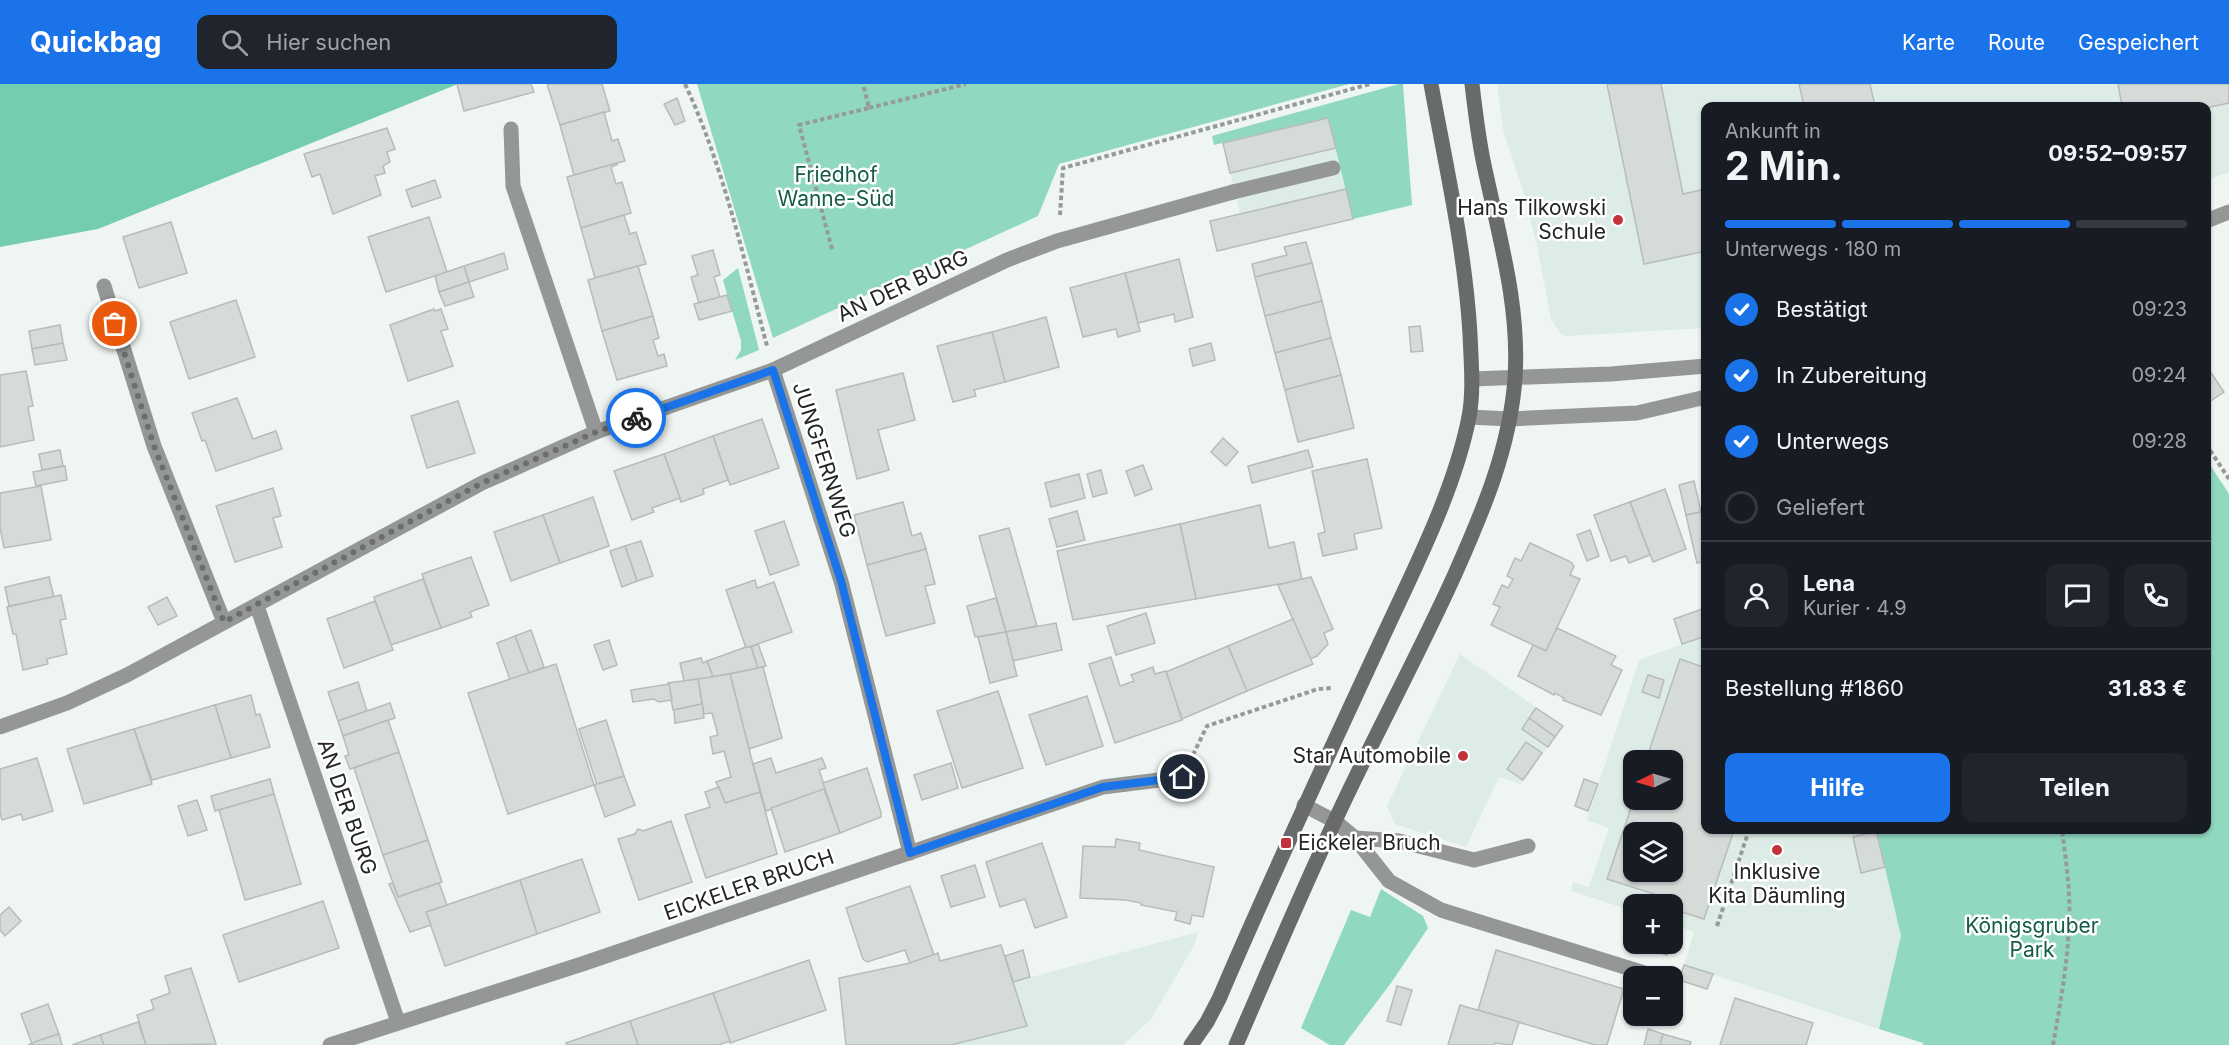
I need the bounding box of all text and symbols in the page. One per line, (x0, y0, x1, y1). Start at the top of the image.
search box (197, 15, 617, 69)
text: Quickbag (30, 25, 161, 59)
icon: search (218, 26, 251, 59)
text: Hier suchen (266, 29, 391, 55)
text: Karte (1902, 30, 1955, 55)
text: Route (1988, 30, 2045, 55)
text: Gespeichert (2078, 30, 2199, 55)
text: Ankunft in (1725, 119, 1821, 143)
text: 09:52–09:57 (2048, 140, 2187, 166)
text: 2 Min. (1725, 142, 1843, 189)
park label: Friedhof Wanne-Süd (778, 162, 894, 211)
place label: Hans Tilkowski Schule (1457, 195, 1606, 244)
marker: Hans Tilkowski Schule (1611, 213, 1625, 227)
text: Unterwegs · 180 m (1725, 237, 1901, 261)
street label: AN DER BURG (833, 244, 972, 327)
icon: check (1725, 293, 1758, 326)
text: Bestätigt (1776, 296, 1868, 322)
text: 09:23 (2132, 297, 2187, 321)
pin (89, 298, 140, 349)
icon: bag (98, 307, 131, 340)
icon: check (1725, 359, 1758, 392)
text: In Zubereitung (1776, 362, 1927, 388)
text: 09:24 (2131, 363, 2187, 387)
street label: JUNGFERNWEG (787, 379, 861, 541)
courier (606, 388, 666, 448)
icon: bike (620, 402, 653, 435)
icon: check (1725, 425, 1758, 458)
text: Unterwegs (1776, 428, 1889, 454)
text: 09:28 (2132, 429, 2187, 453)
text: Geliefert (1776, 494, 1865, 520)
button: person (1725, 564, 1788, 627)
button: chat (2046, 564, 2109, 627)
button: phone (2124, 564, 2187, 627)
text: Lena (1803, 570, 1855, 596)
text: Kurier · 4.9 (1803, 596, 1907, 620)
text: Bestellung #1860 (1725, 675, 1904, 701)
text: 31.83 € (2108, 675, 2187, 701)
street label: AN DER BURG (313, 736, 382, 878)
place label: Star Automobile (1293, 743, 1451, 768)
marker: Star Automobile (1456, 749, 1470, 763)
north arrow (1623, 750, 1683, 810)
map controls (1623, 750, 1683, 1026)
pin (1157, 751, 1208, 802)
button: Hilfe (1725, 753, 1950, 822)
button: Teilen (1962, 753, 2187, 822)
icon: home (1166, 760, 1199, 793)
button: layers (1623, 822, 1683, 882)
place label: Eickeler Bruch (1298, 830, 1441, 855)
marker: Eickeler Bruch (1279, 836, 1293, 850)
marker: Inklusive Kita Däumling (1770, 843, 1784, 857)
street label: EICKELER BRUCH (661, 844, 837, 925)
place label: Inklusive Kita Däumling (1708, 859, 1846, 908)
button: + (1623, 894, 1683, 954)
park label: Königsgruber Park (1965, 913, 2099, 962)
button: − (1623, 966, 1683, 1026)

